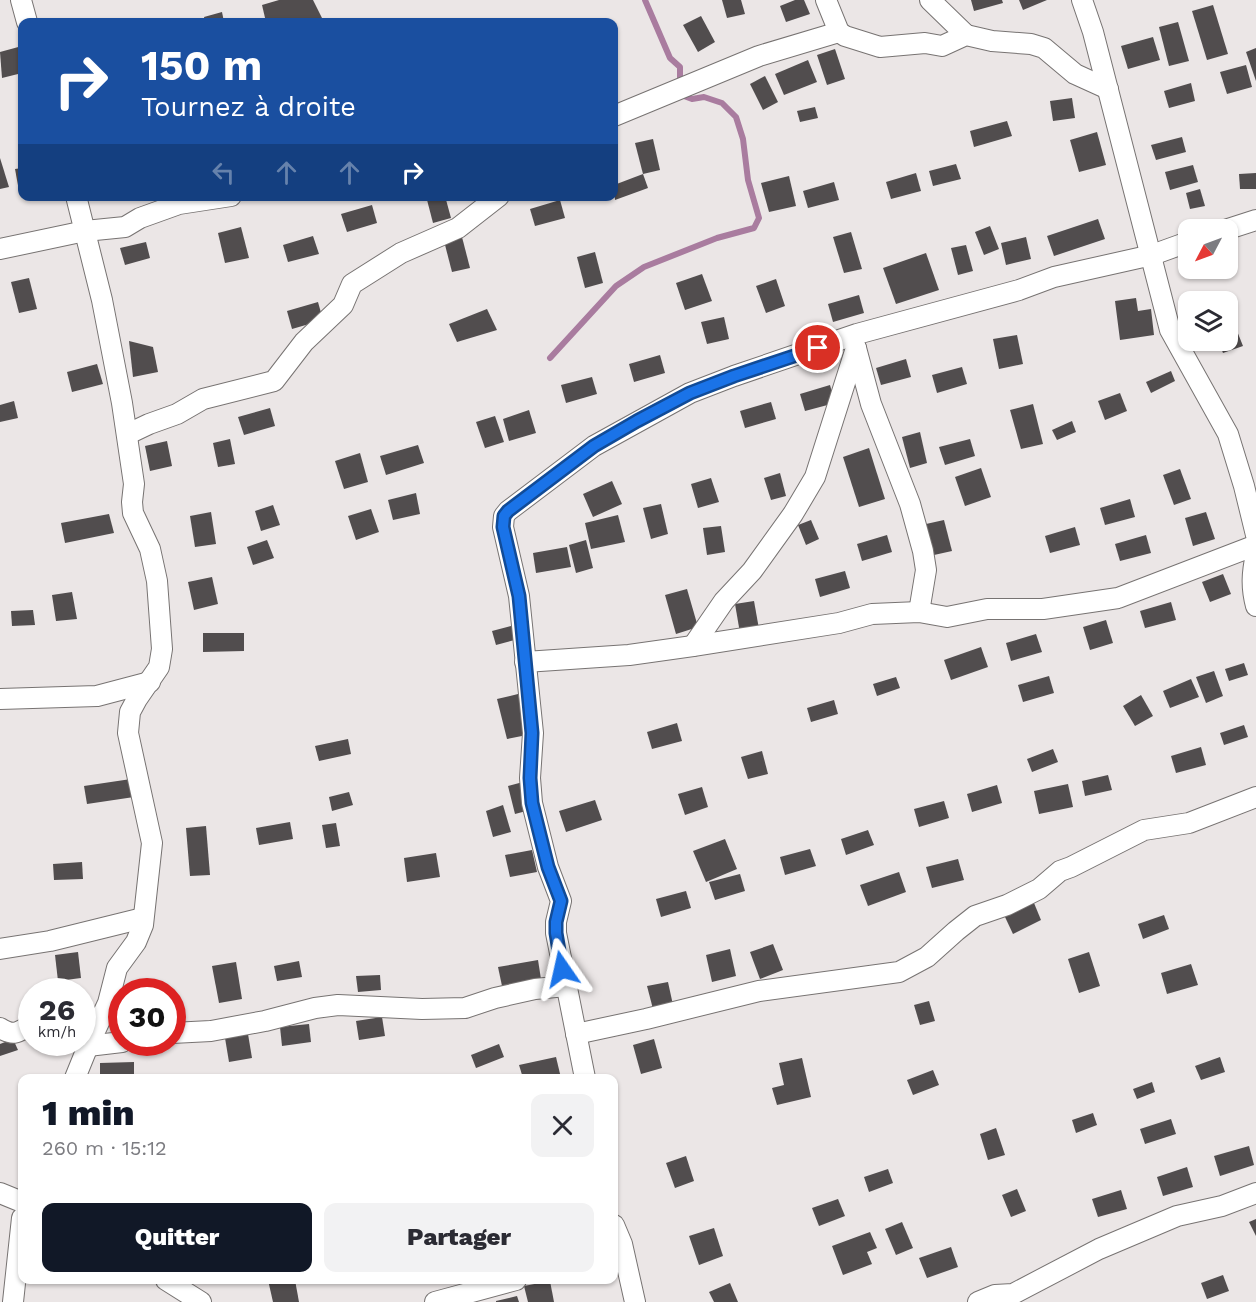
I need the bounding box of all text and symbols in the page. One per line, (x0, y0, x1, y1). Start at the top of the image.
text: 150 m (141, 41, 262, 90)
icon: right (42, 42, 120, 120)
text: Tournez à droite (141, 91, 356, 123)
icon: left (207, 156, 240, 189)
icon: ahead (270, 156, 303, 189)
icon: ahead (333, 156, 366, 189)
icon: right (396, 156, 429, 189)
north arrow (1178, 219, 1238, 279)
map controls (1178, 219, 1238, 351)
button: layers (1178, 291, 1238, 351)
pin (792, 322, 843, 373)
icon: arrive (801, 331, 834, 364)
position arrow (530, 937, 594, 1001)
speed limit sign: 30 (108, 978, 186, 1056)
text: 26 (39, 992, 75, 1027)
text: km/h (38, 1023, 76, 1041)
text: 1 min (42, 1092, 135, 1134)
button: close (531, 1094, 594, 1157)
text: 260 m · 15:12 (42, 1136, 167, 1160)
button: Quitter (42, 1203, 312, 1272)
button: Partager (324, 1203, 594, 1272)

